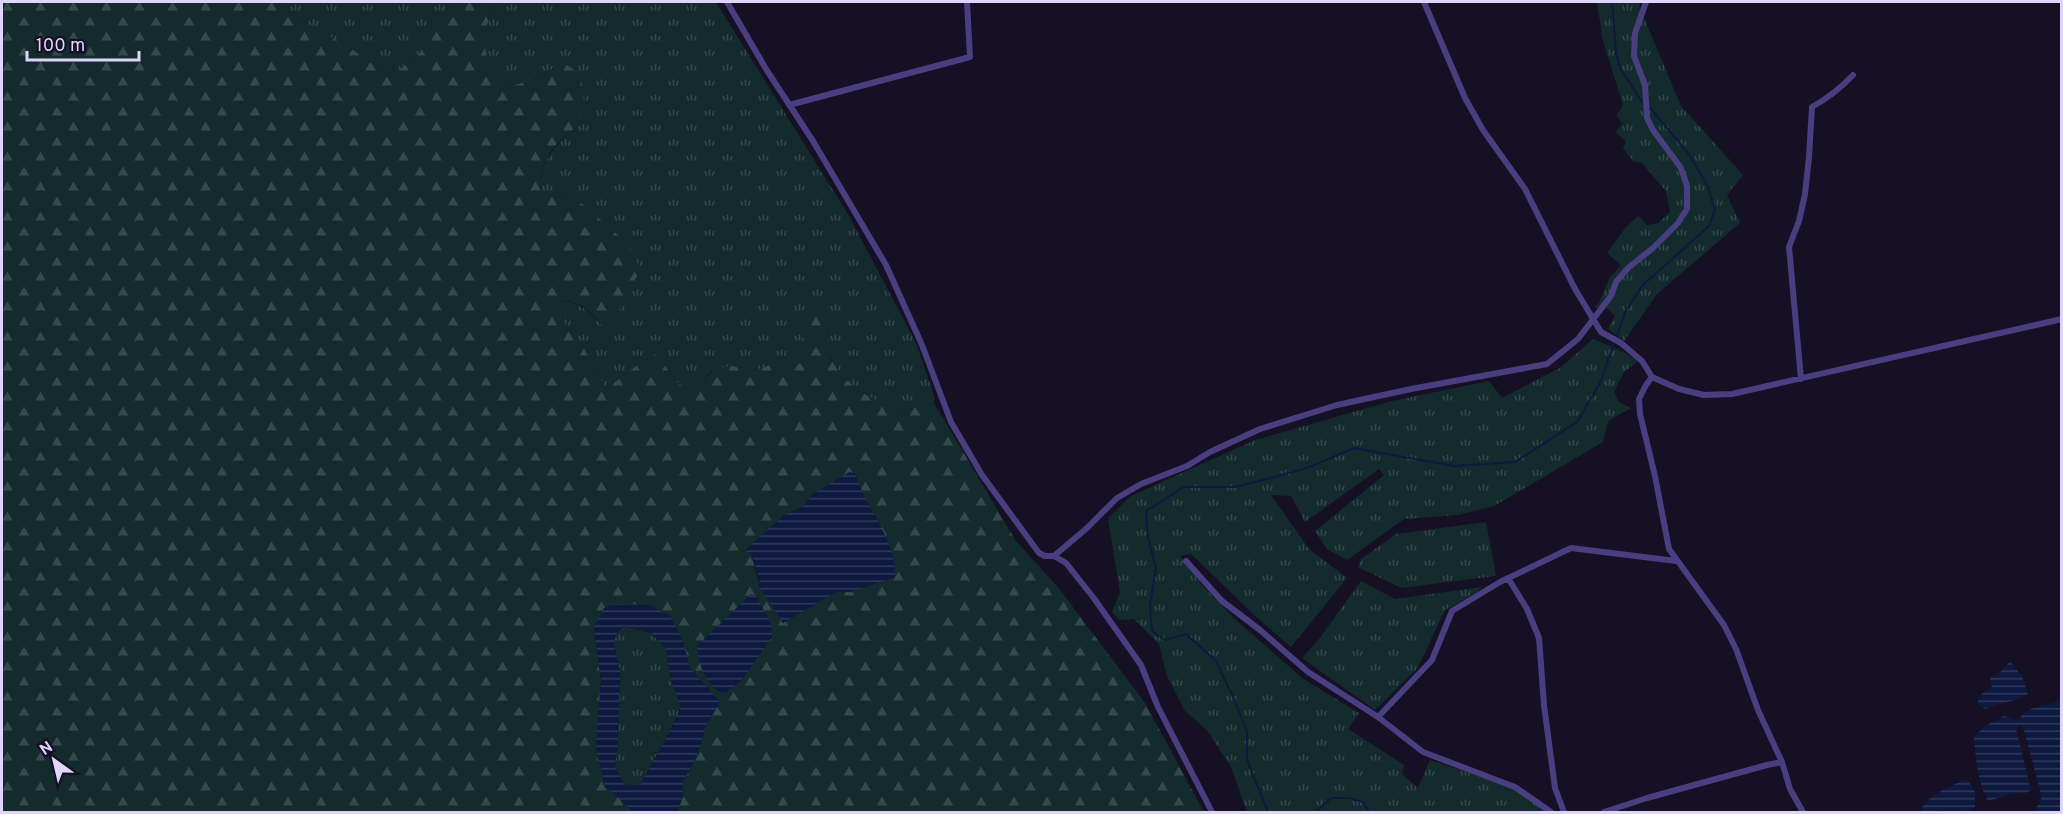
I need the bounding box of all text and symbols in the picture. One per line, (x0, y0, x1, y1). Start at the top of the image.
scale bar (27, 24, 140, 62)
text: 100 m (36, 35, 85, 58)
north arrow (24, 730, 84, 790)
text: N (36, 738, 57, 761)

